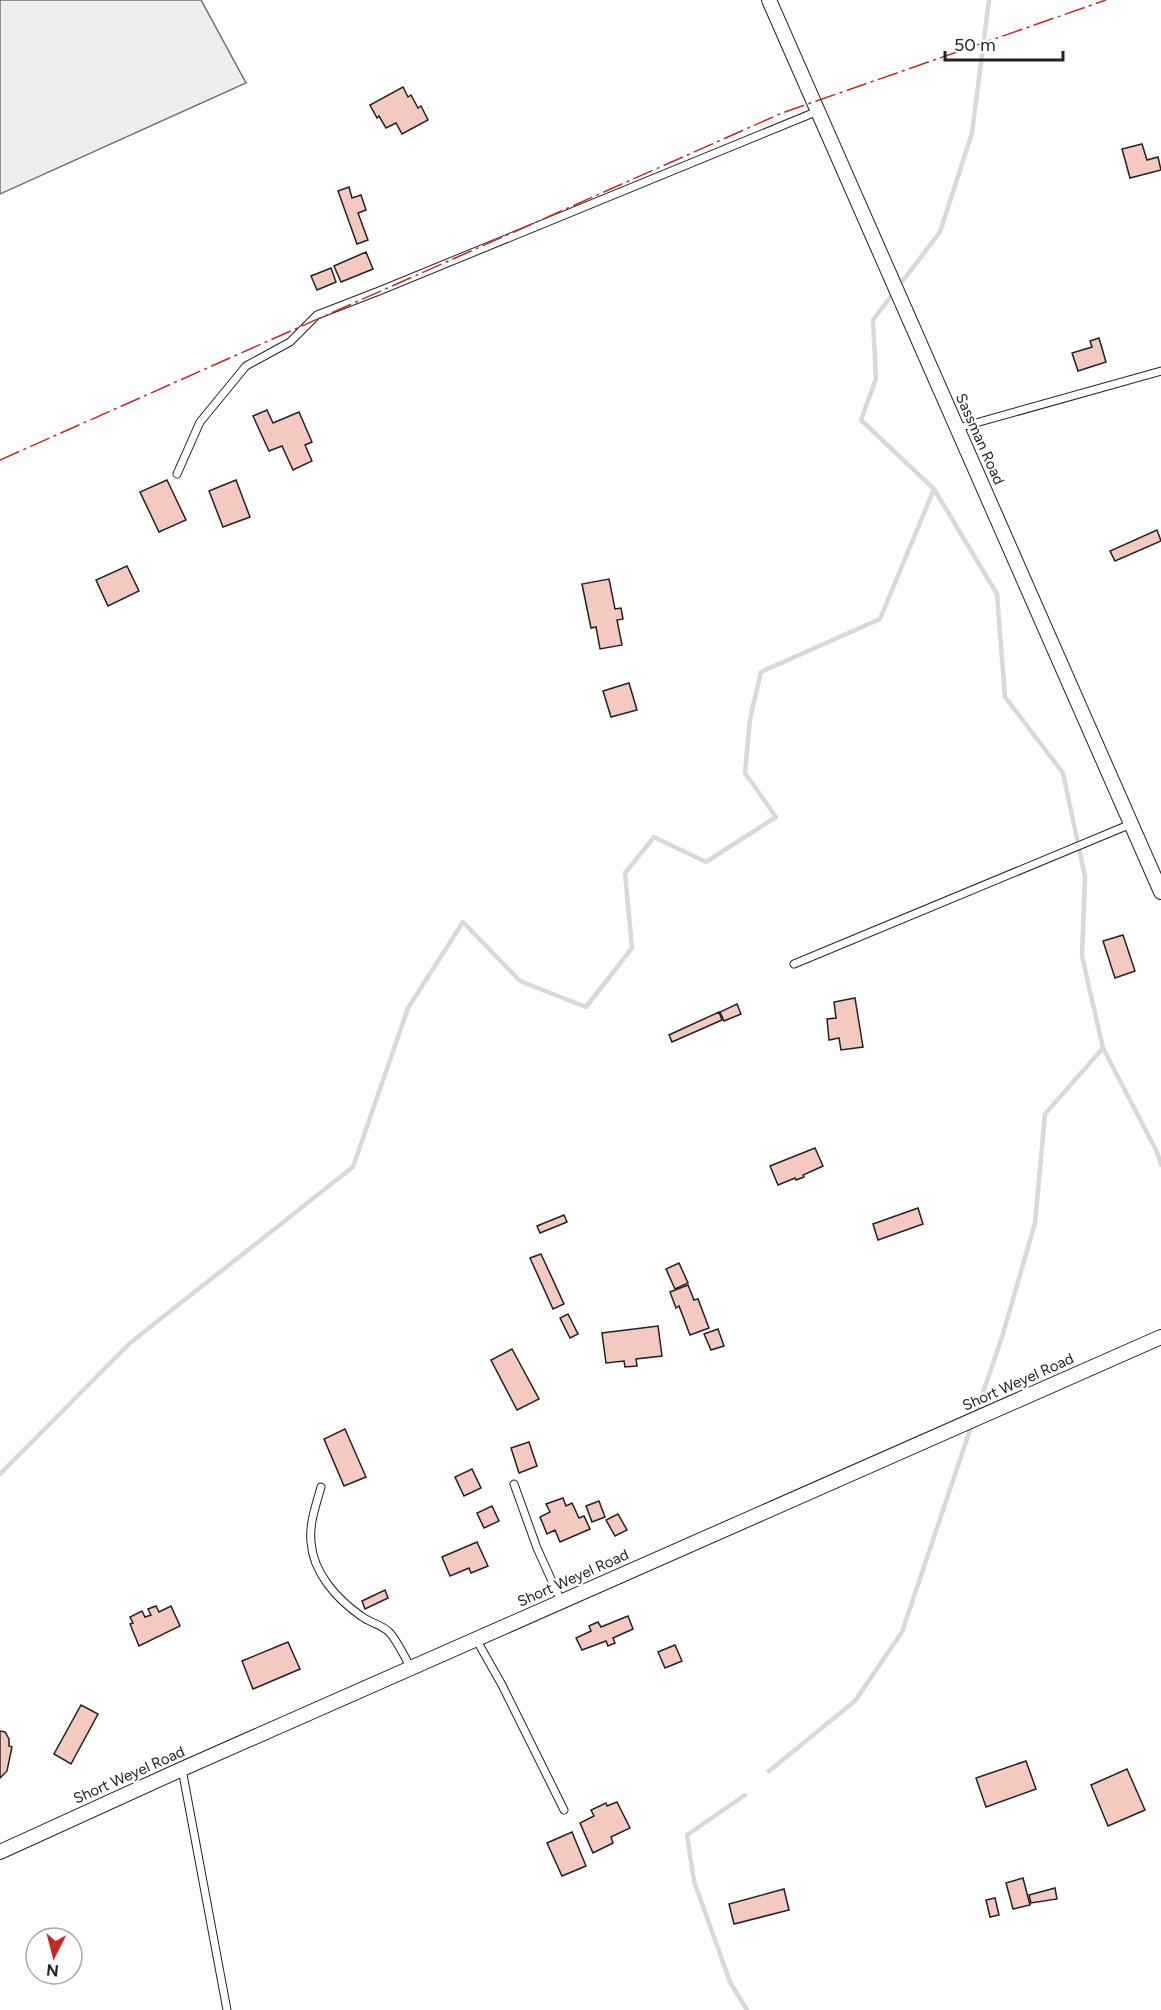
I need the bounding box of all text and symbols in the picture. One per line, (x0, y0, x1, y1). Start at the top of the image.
scale bar (945, 24, 1064, 62)
text: 50 m (954, 34, 996, 56)
street label: Sassman Road (952, 391, 1008, 487)
street label: Short Weyel Road (960, 1349, 1076, 1415)
street label: Short Weyel Road (515, 1545, 631, 1611)
street label: Short Weyel Road (71, 1742, 187, 1808)
north arrow (24, 1926, 84, 1986)
text: N (45, 1960, 60, 1981)

